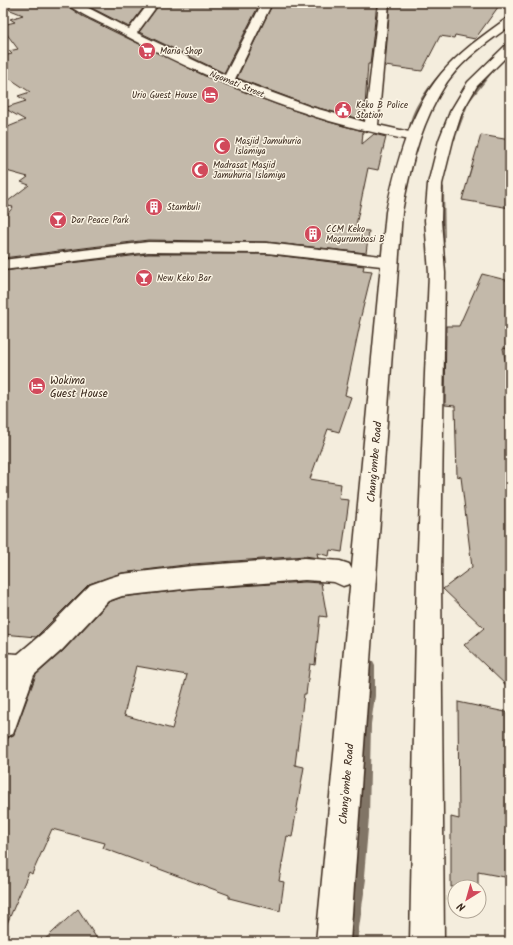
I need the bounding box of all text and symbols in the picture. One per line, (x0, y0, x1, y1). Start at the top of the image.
supermarket icon: Maria Shop (137, 41, 157, 61)
place label: Maria Shop (160, 44, 203, 59)
street label: Ngomati Street (207, 67, 267, 102)
hotel icon: Urio Guest House (200, 85, 220, 105)
place label: Urio Guest House (132, 88, 197, 103)
place label: Keko B Police Station (356, 98, 408, 123)
public building icon: Keko B Police Station (333, 100, 353, 120)
place label: Masjid Jamuhuria Islamiya (235, 134, 301, 159)
mosque icon: Masjid Jamuhuria Islamiya (212, 136, 232, 156)
place label: Madrasat Masjid Jamuhuria Islamiya (213, 158, 286, 183)
mosque icon: Madrasat Masjid Jamuhuria Islamiya (190, 160, 210, 180)
building icon: Stambuli (144, 197, 164, 217)
place label: Stambuli (167, 200, 201, 215)
bar icon: Dar Peace Park (48, 210, 68, 230)
place label: Dar Peace Park (71, 213, 130, 228)
place label: CCM Keko Magurumbasi B (326, 222, 385, 247)
building icon: CCM Keko Magurumbasi B (303, 224, 323, 244)
bar icon: New Keko Bar (134, 268, 154, 288)
place label: New Keko Bar (157, 271, 212, 286)
place label: Wokima Guest House (50, 372, 108, 403)
hotel icon: Wokima Guest House (27, 376, 47, 396)
street label: Chang'ombe Road (362, 420, 388, 503)
street label: Chang'ombe Road (334, 742, 360, 825)
north arrow (447, 879, 487, 919)
text: N (453, 897, 470, 915)

